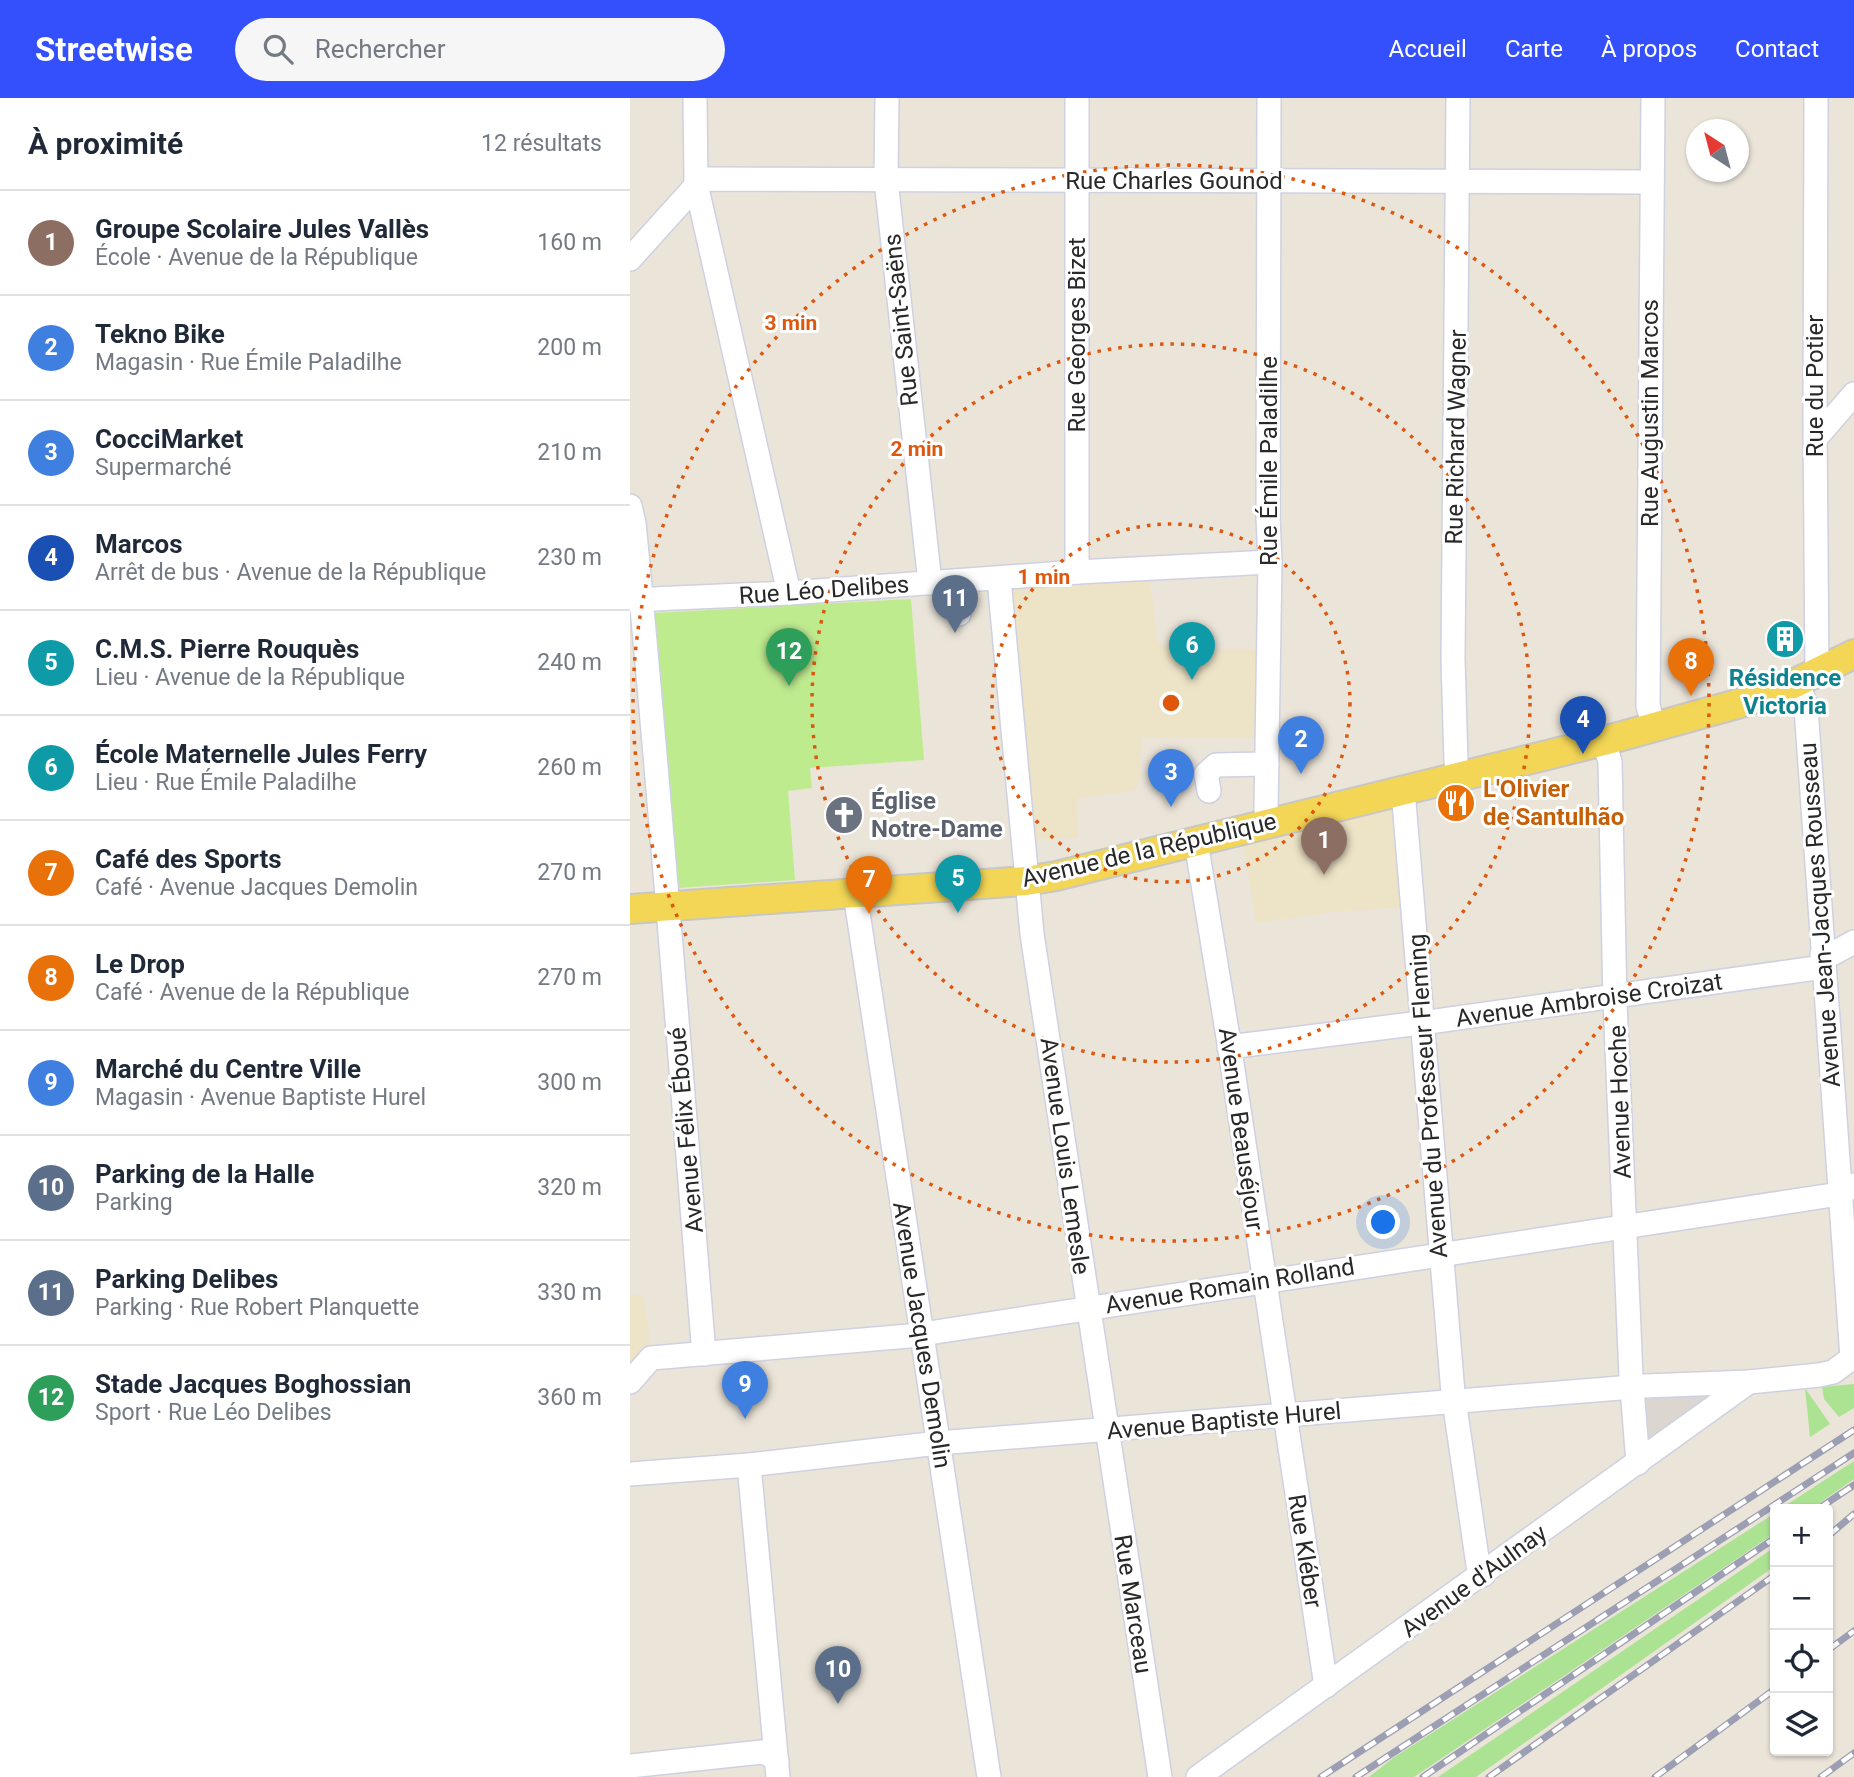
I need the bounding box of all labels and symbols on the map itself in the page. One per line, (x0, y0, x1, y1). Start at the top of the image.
north arrow (1686, 119, 1749, 182)
street label: Rue Charles Gounod (1065, 167, 1283, 195)
street label: Rue Saint-Saëns (878, 232, 924, 408)
street label: Rue Georges Bizet (1063, 237, 1091, 433)
street label: Rue Augustin Marcos (1636, 299, 1664, 527)
text: 3 min (765, 311, 817, 335)
street label: Rue du Potier (1801, 315, 1829, 457)
street label: Rue Richard Wagner (1440, 329, 1472, 545)
street label: Rue Émile Paladilhe (1255, 356, 1283, 566)
text: 2 min (891, 437, 943, 461)
text: 1 min (1018, 565, 1070, 589)
street label: Rue Léo Delibes (738, 570, 910, 610)
pin: 11 (932, 575, 978, 633)
building icon: Résidence Victoria (1764, 618, 1806, 660)
pin: 6 (1169, 622, 1215, 680)
pin: 12 (766, 628, 812, 686)
pin: 8 (1668, 638, 1714, 696)
place label: Résidence Victoria (1729, 664, 1841, 720)
centre of rings (1159, 691, 1183, 715)
pin: 4 (1560, 696, 1606, 754)
pin: 2 (1278, 716, 1324, 774)
street label: Avenue Jean-Jacques Rousseau (1794, 742, 1846, 1088)
pin: 3 (1148, 749, 1194, 807)
place label: L'Olivier de Santulhão (1483, 775, 1624, 831)
restaurant icon: L'Olivier de Santulhão (1435, 782, 1477, 824)
place label: Église Notre-Dame (871, 787, 1003, 843)
church icon: Église Notre-Dame (823, 794, 865, 836)
street label: Avenue de la République (1019, 807, 1279, 893)
pin: 1 (1301, 817, 1347, 875)
pin: 5 (935, 855, 981, 913)
pin: 7 (846, 856, 892, 914)
street label: Avenue du Professeur Fleming (1403, 933, 1453, 1259)
street label: Avenue Ambroise Croizat (1454, 967, 1724, 1033)
street label: Avenue Hoche (1603, 1025, 1637, 1179)
street label: Avenue Félix Éboué (663, 1026, 709, 1234)
street label: Avenue Beauséjour (1213, 1026, 1269, 1232)
street label: Avenue Louis Lemesle (1035, 1036, 1095, 1276)
street label: Avenue Jacques Demolin (887, 1200, 957, 1470)
your location (1366, 1205, 1400, 1239)
street label: Avenue Romain Rolland (1103, 1252, 1357, 1320)
pin: 9 (722, 1361, 768, 1419)
street label: Avenue Baptiste Hurel (1106, 1397, 1342, 1445)
street label: Rue Kléber (1282, 1492, 1328, 1610)
street label: Avenue d'Aulnay (1396, 1518, 1553, 1643)
street label: Rue Marceau (1108, 1533, 1158, 1675)
pin: 10 (815, 1646, 861, 1704)

